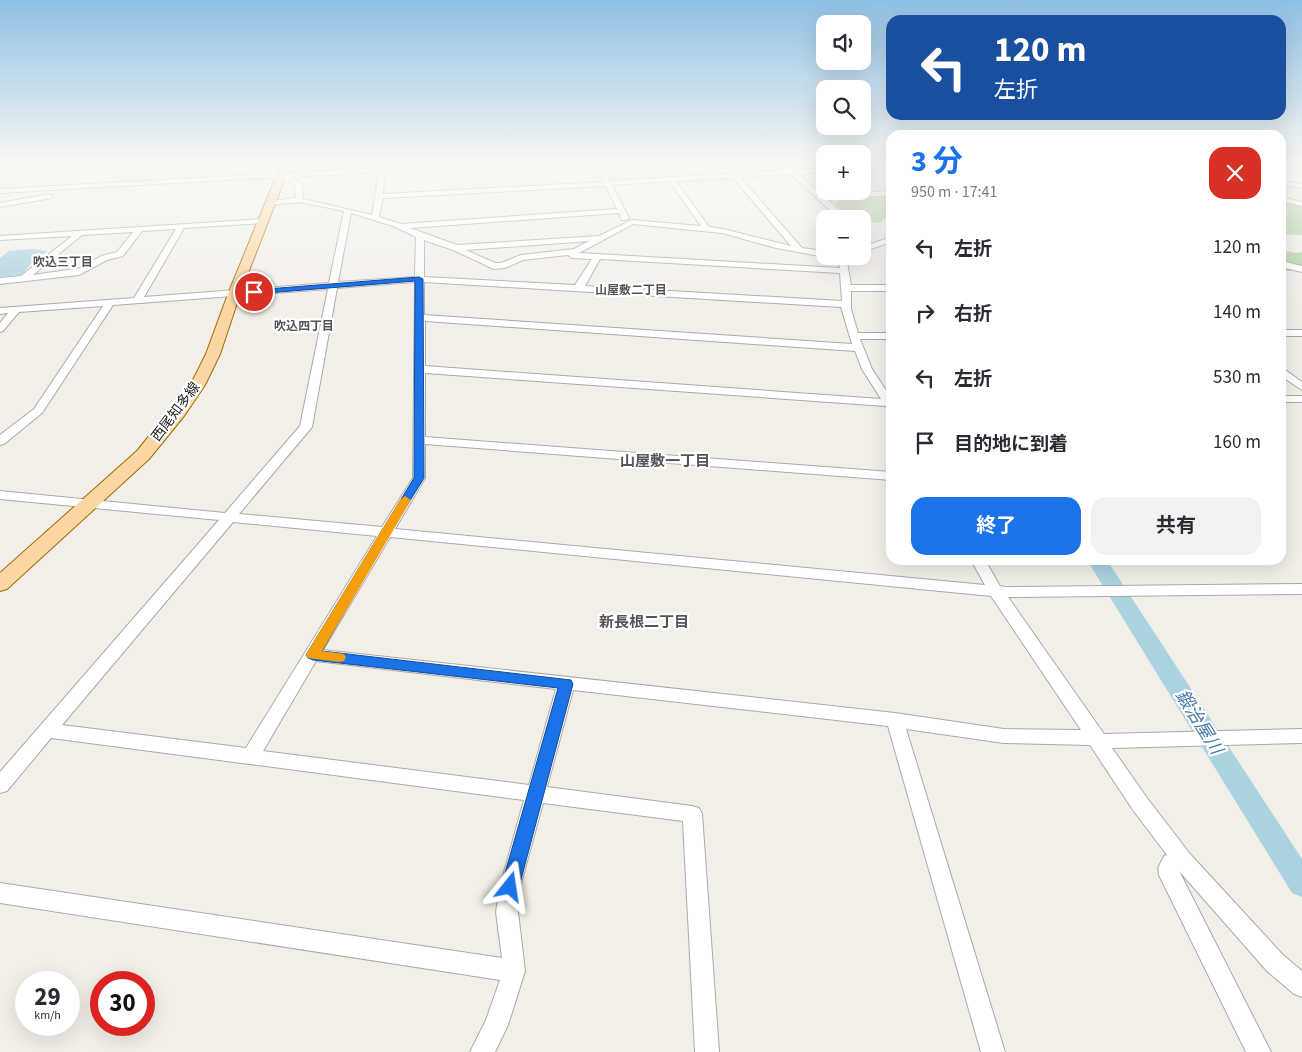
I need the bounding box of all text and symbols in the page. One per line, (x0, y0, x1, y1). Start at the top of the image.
map controls (816, 15, 871, 265)
button: sound (816, 15, 871, 70)
text: 120 m (994, 25, 1086, 75)
icon: left (911, 35, 976, 100)
text: 左折 (994, 74, 1038, 106)
button: search (816, 80, 871, 135)
text: 3 分 (911, 140, 963, 183)
button: + (816, 145, 871, 200)
button: close (1209, 147, 1261, 199)
text: 950 m · 17:41 (911, 181, 998, 203)
button: − (816, 210, 871, 265)
icon: left (911, 234, 939, 262)
text: 120 m (1213, 234, 1261, 261)
text: 左折 (954, 236, 992, 263)
district label: 吹込三丁目 (33, 254, 93, 271)
pin (233, 271, 275, 313)
icon: arrive (240, 278, 268, 306)
district label: 山屋敷二丁目 (595, 282, 667, 299)
icon: right (911, 299, 939, 327)
text: 140 m (1213, 299, 1261, 326)
text: 右折 (954, 301, 992, 328)
district label: 吹込四丁目 (274, 318, 334, 335)
icon: left (911, 364, 939, 392)
text: 530 m (1213, 364, 1261, 391)
text: 左折 (954, 366, 992, 393)
street label: 西尾知多線 (147, 378, 205, 446)
icon: arrive (911, 429, 939, 457)
text: 160 m (1213, 429, 1261, 456)
text: 目的地に到着 (954, 431, 1068, 458)
district label: 山屋敷一丁目 (620, 451, 710, 472)
button: 終了 (911, 497, 1081, 555)
button: 共有 (1091, 497, 1261, 555)
district label: 新長根二丁目 (599, 612, 689, 633)
water label: 鍛治屋川 (1169, 685, 1230, 761)
position arrow (483, 860, 535, 912)
speed limit sign: 30 (90, 971, 155, 1036)
text: 29 (34, 979, 61, 1015)
text: km/h (34, 1007, 61, 1024)

